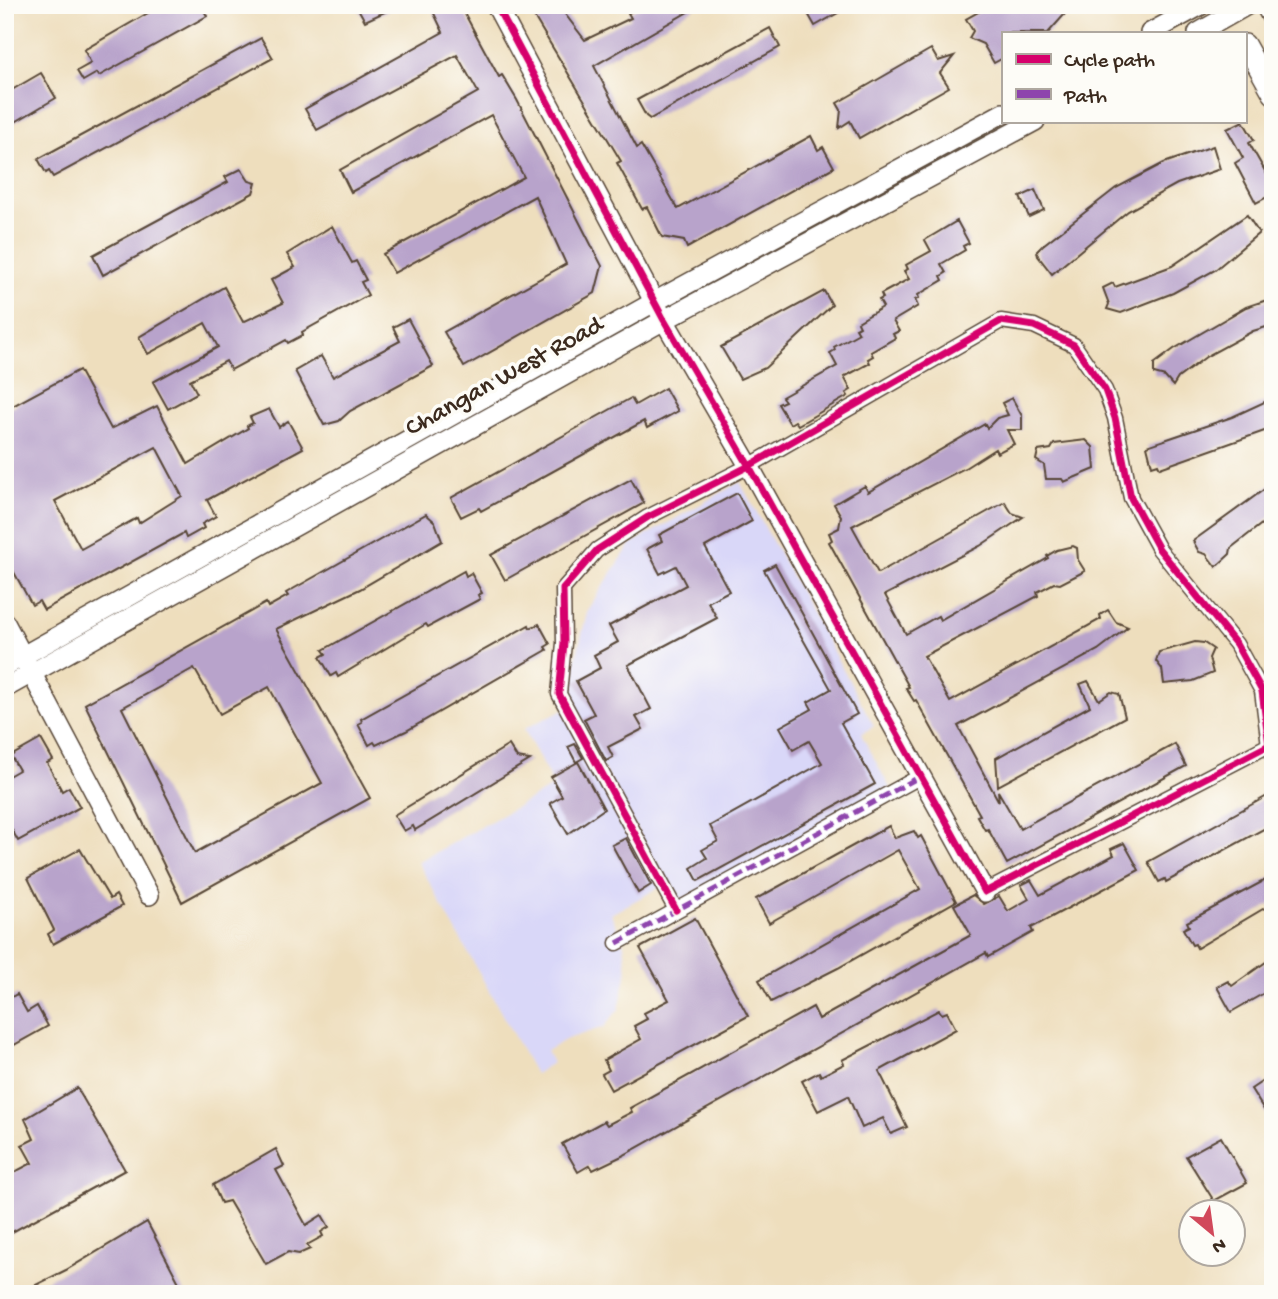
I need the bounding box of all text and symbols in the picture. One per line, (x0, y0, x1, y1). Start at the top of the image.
legend (1002, 32, 1246, 122)
text: Cycle path (1064, 50, 1155, 75)
text: Path (1063, 86, 1107, 111)
street label: Changan West Road (401, 310, 611, 445)
north arrow (1176, 1198, 1246, 1268)
text: N (1208, 1232, 1230, 1258)

